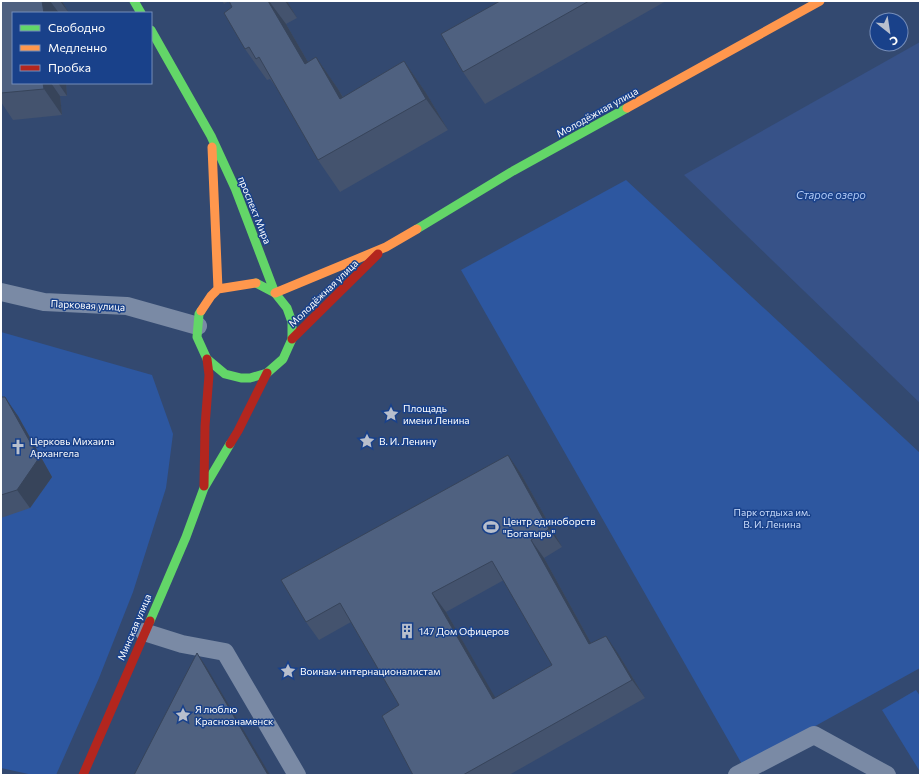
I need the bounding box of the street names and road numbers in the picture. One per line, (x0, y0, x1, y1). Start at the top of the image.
street label: Молодёжная улица (554, 85, 640, 139)
street label: проспект Мира (236, 174, 274, 246)
street label: Молодёжная улица (286, 257, 360, 329)
street label: Парковая улица (50, 297, 126, 313)
street label: Минская улица (115, 592, 153, 662)

